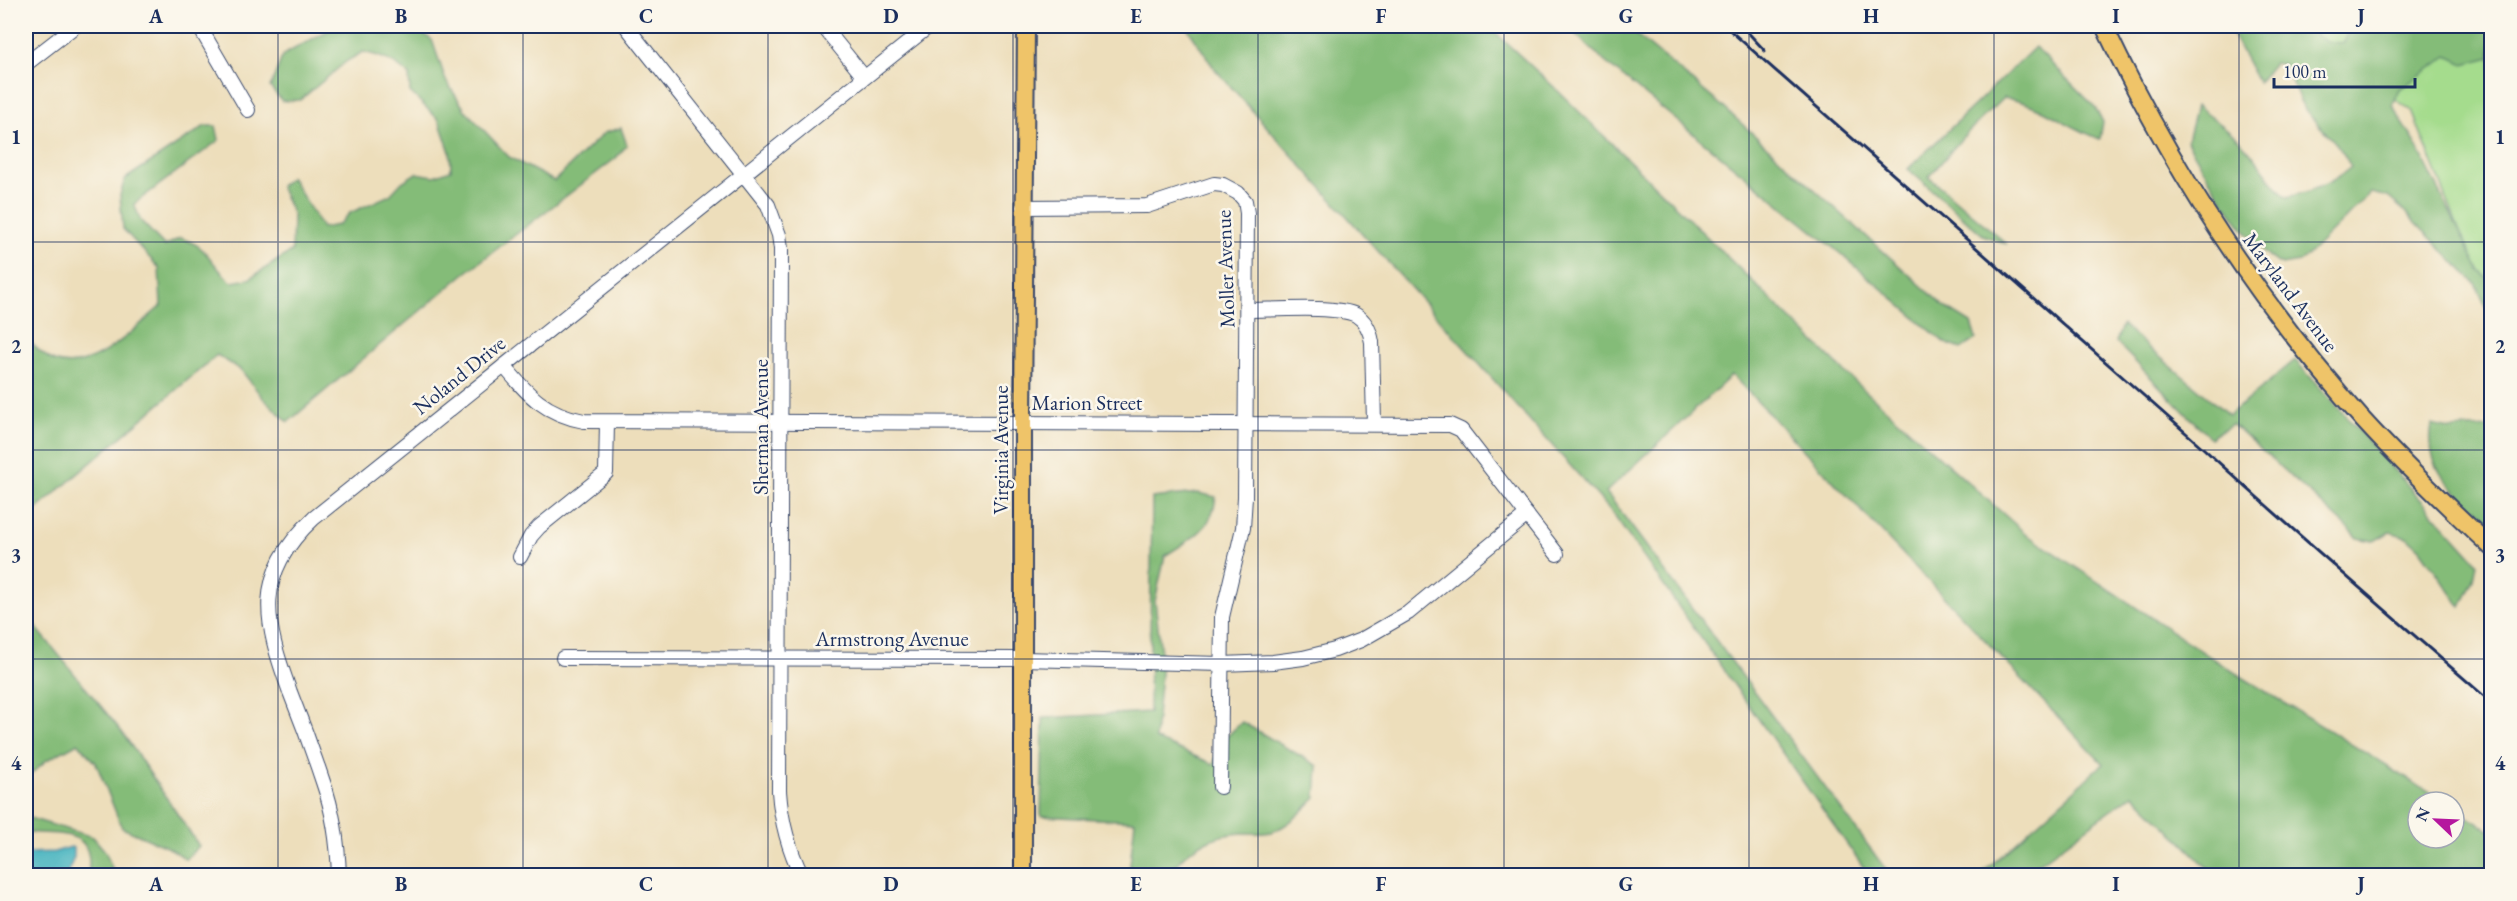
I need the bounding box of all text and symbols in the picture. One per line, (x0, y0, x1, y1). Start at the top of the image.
text: A (148, 3, 164, 29)
text: B (395, 3, 407, 29)
text: C (639, 3, 653, 29)
text: D (883, 3, 899, 29)
text: E (1130, 3, 1142, 29)
text: F (1376, 3, 1387, 29)
text: G (1619, 3, 1633, 29)
text: H (1863, 3, 1879, 29)
text: I (2112, 3, 2120, 29)
text: J (2355, 3, 2365, 29)
scale bar (2274, 51, 2415, 89)
text: 100 m (2283, 60, 2327, 83)
text: 1 (11, 124, 21, 150)
text: 1 (2495, 124, 2505, 150)
street label: Moller Avenue (1209, 209, 1241, 329)
street label: Maryland Avenue (2237, 227, 2345, 357)
street label: Noland Drive (407, 330, 511, 420)
text: 2 (11, 333, 22, 359)
text: 2 (2495, 333, 2506, 359)
street label: Sherman Avenue (747, 359, 774, 495)
street label: Virginia Avenue (987, 385, 1014, 515)
street label: Marion Street (1032, 389, 1143, 416)
text: 3 (11, 542, 21, 568)
text: 3 (2495, 542, 2505, 568)
street label: Armstrong Avenue (814, 625, 969, 652)
text: 4 (11, 750, 22, 776)
text: 4 (2495, 750, 2506, 776)
north arrow (2406, 790, 2466, 850)
text: N (2410, 804, 2435, 824)
text: A (148, 871, 164, 897)
text: B (395, 871, 407, 897)
text: C (639, 871, 653, 897)
text: D (883, 871, 899, 897)
text: E (1130, 871, 1142, 897)
text: F (1376, 871, 1387, 897)
text: G (1619, 871, 1633, 897)
text: H (1863, 871, 1879, 897)
text: I (2112, 871, 2120, 897)
text: J (2355, 871, 2365, 897)

